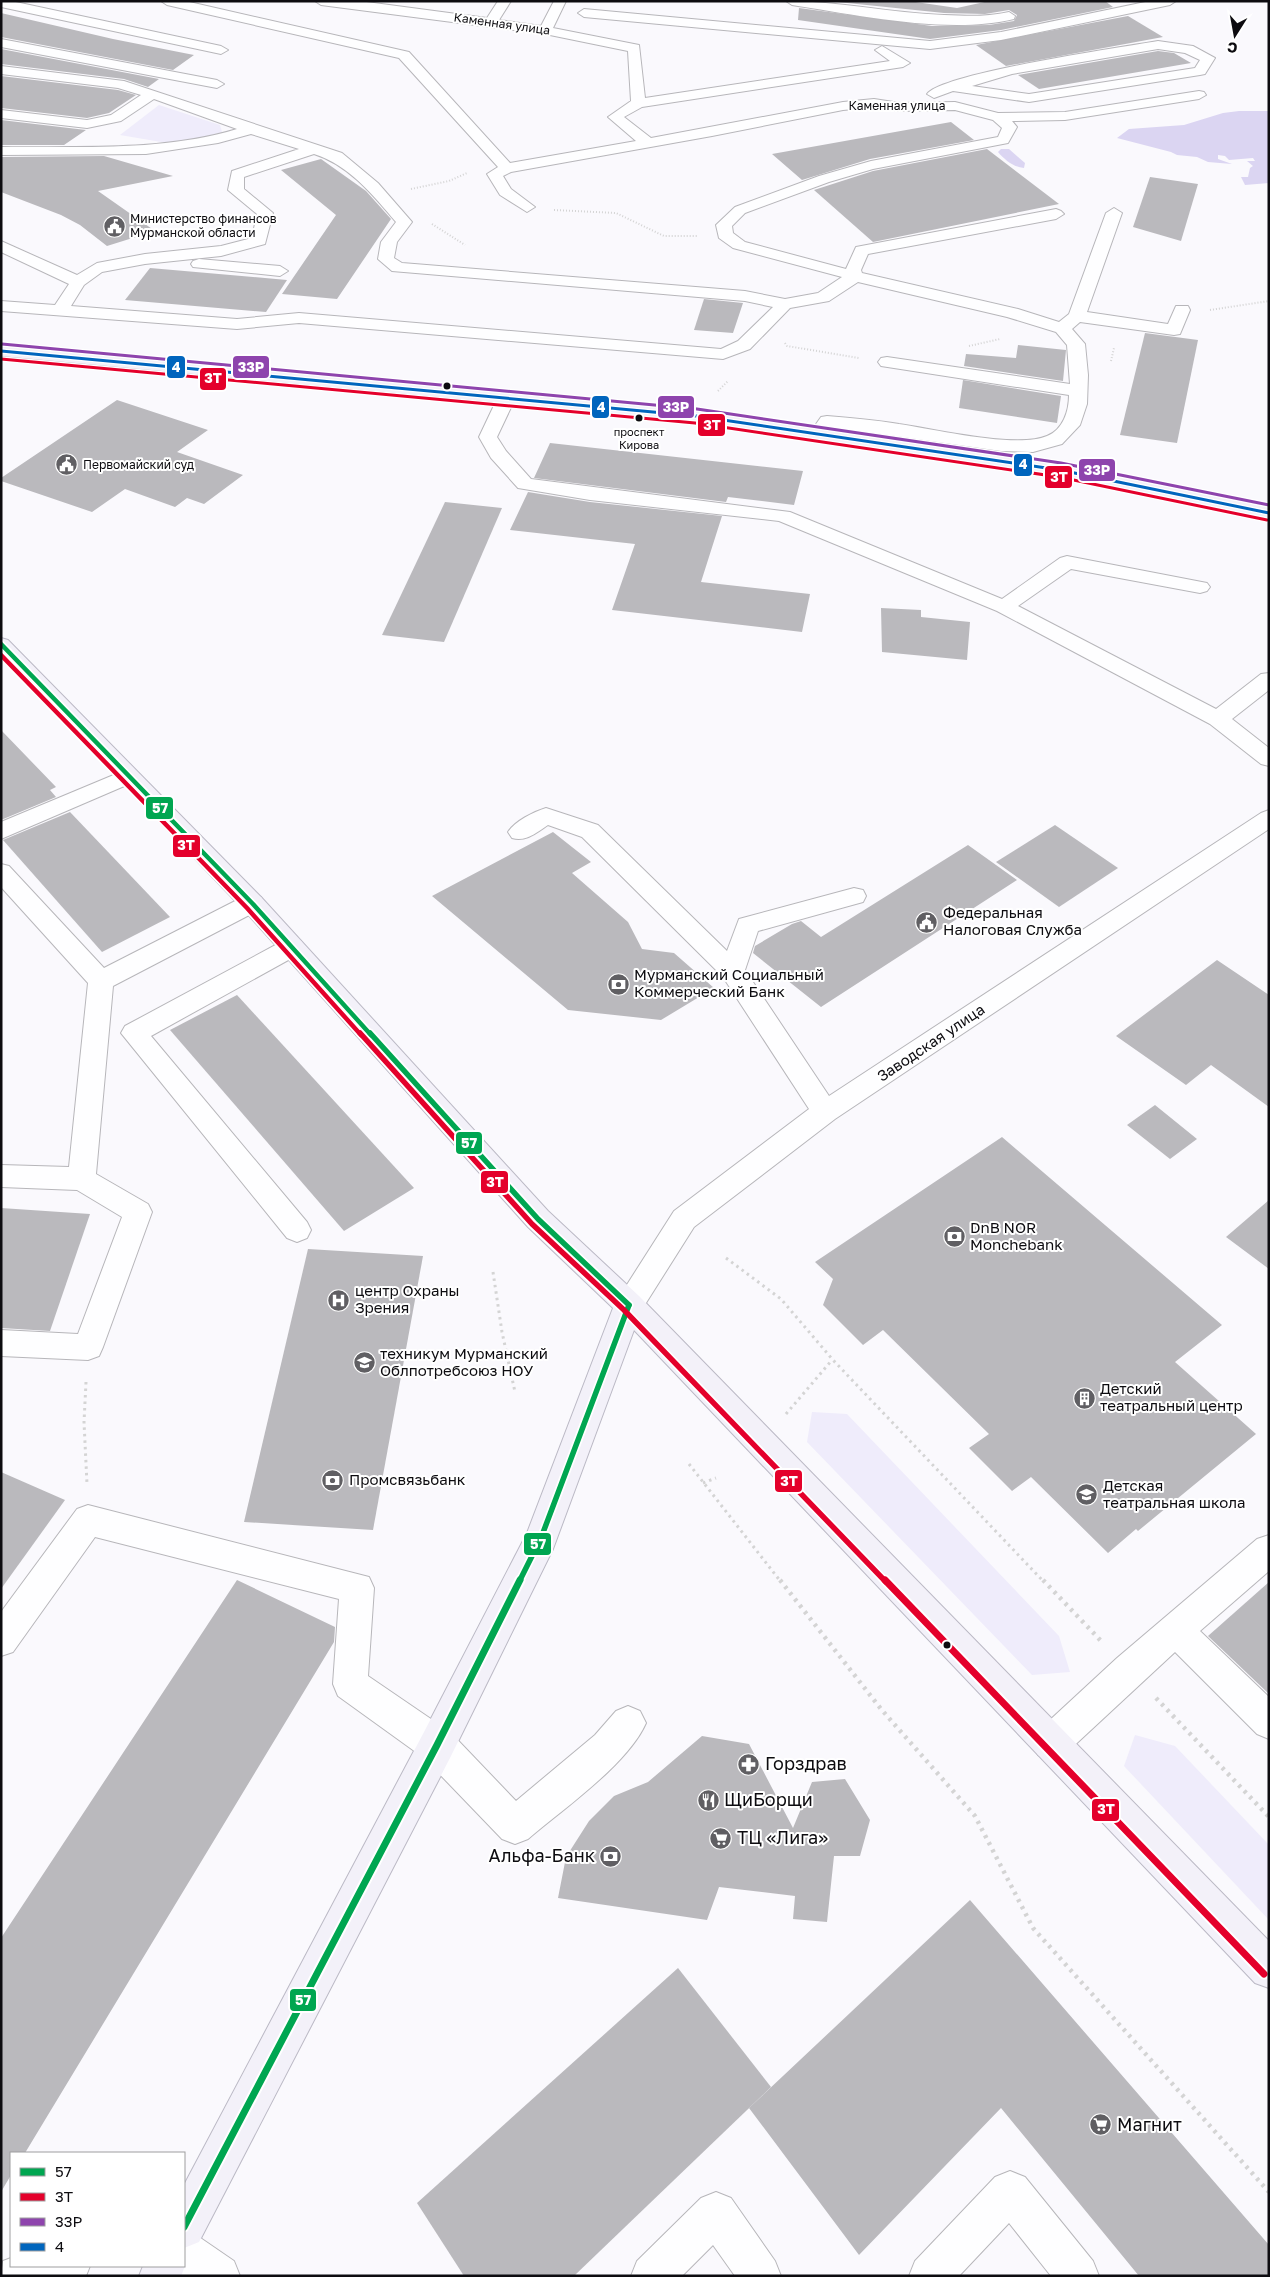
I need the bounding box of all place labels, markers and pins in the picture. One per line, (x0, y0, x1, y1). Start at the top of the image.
place label: Министерство финансов Мурманской области (130, 211, 277, 240)
public building icon: Министерство финансов Мурманской области (102, 214, 126, 238)
unlabelled marker (442, 381, 452, 391)
marker: проспект Кирова (634, 413, 644, 423)
place label: проспект Кирова (614, 425, 665, 451)
public building icon: Первомайский суд (55, 453, 79, 477)
place label: Первомайский суд (83, 457, 194, 472)
place label: Федеральная Налоговая Служба (943, 903, 1082, 938)
public building icon: Федеральная Налоговая Служба (915, 910, 939, 934)
place label: Мурманский Социальный Коммерческий Банк (634, 965, 824, 1000)
bank icon: Мурманский Социальный Коммерческий Банк (606, 972, 630, 996)
place label: DnB NOR Monchebank (970, 1218, 1063, 1253)
bank icon: DnB NOR Monchebank (942, 1225, 966, 1249)
place label: центр Охраны Зрения (355, 1281, 459, 1316)
hospital icon: центр Охраны Зрения (327, 1288, 351, 1312)
place label: техникум Мурманский Облпотребсоюз НОУ (380, 1344, 548, 1379)
school or university icon: техникум Мурманский Облпотребсоюз НОУ (352, 1351, 376, 1375)
place label: Детский театральный центр (1100, 1379, 1243, 1414)
building icon: Детский театральный центр (1072, 1386, 1096, 1410)
bank icon: Промсвязьбанк (321, 1468, 345, 1492)
place label: Промсвязьбанк (349, 1470, 466, 1488)
place label: Детская театральная школа (1103, 1476, 1245, 1511)
school or university icon: Детская театральная школа (1075, 1483, 1099, 1507)
unlabelled marker (942, 1640, 952, 1650)
pharmacy icon: Горздрав (737, 1752, 761, 1776)
place label: Горздрав (765, 1752, 847, 1774)
restaurant icon: ЩиБорщи (696, 1788, 720, 1812)
place label: ЩиБорщи (724, 1788, 813, 1810)
supermarket icon: ТЦ «Лига» (709, 1826, 733, 1850)
place label: ТЦ «Лига» (737, 1826, 828, 1848)
place label: Альфа-Банк (489, 1844, 595, 1866)
bank icon: Альфа-Банк (599, 1844, 623, 1868)
supermarket icon: Магнит (1089, 2113, 1113, 2137)
place label: Магнит (1117, 2113, 1182, 2135)

